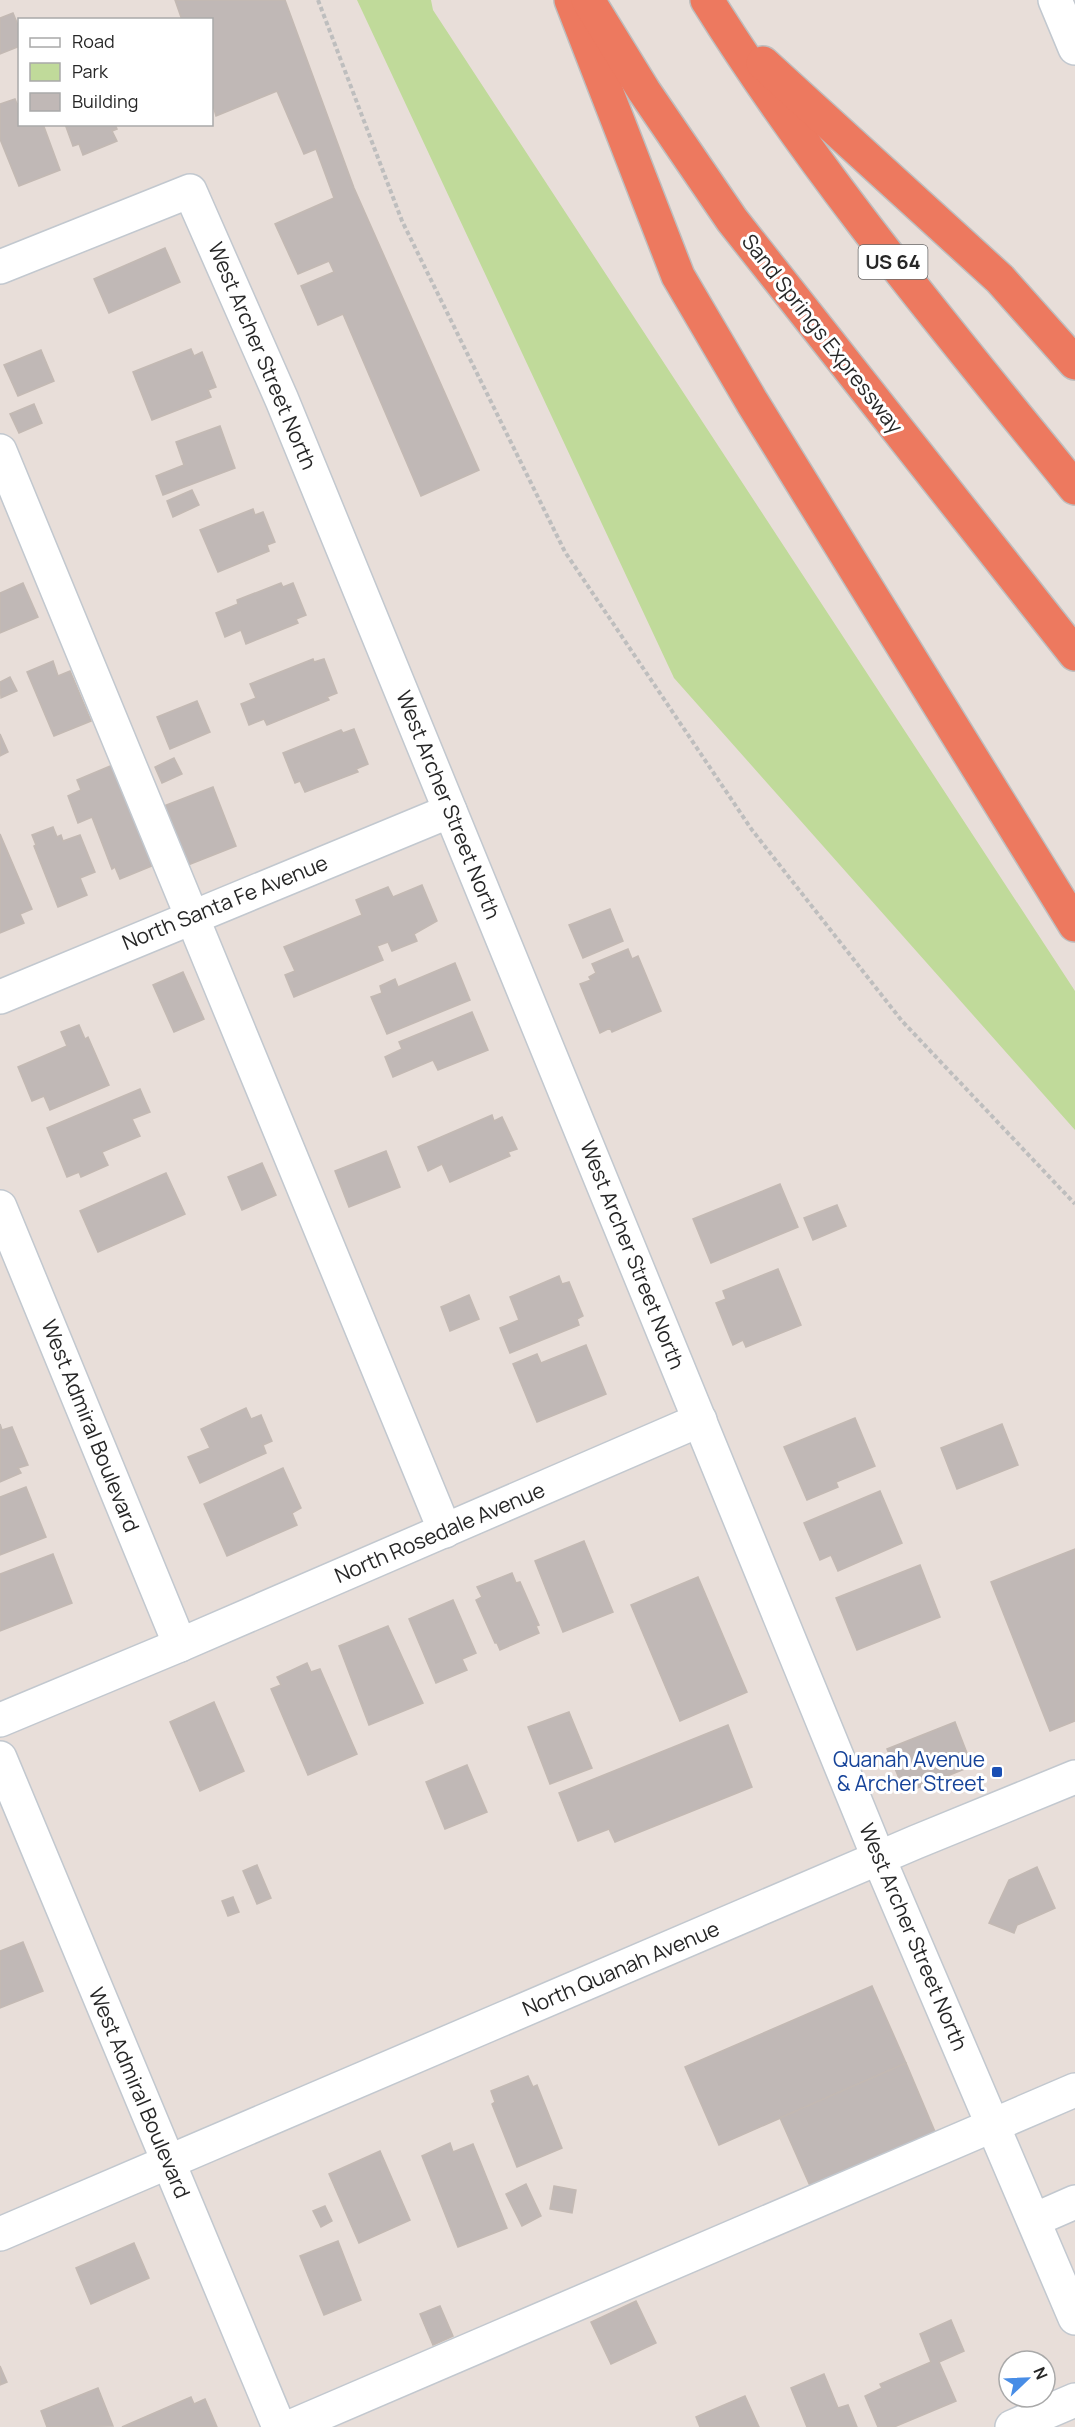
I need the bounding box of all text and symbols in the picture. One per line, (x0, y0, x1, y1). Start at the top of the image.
legend (18, 18, 213, 126)
text: Road (72, 29, 115, 53)
text: Park (72, 59, 109, 83)
text: Building (72, 89, 138, 113)
street label: Sand Springs Expressway (736, 228, 910, 439)
street label: West Archer Street North (202, 238, 324, 473)
road number: US 64 (858, 245, 928, 279)
street label: West Archer Street North (390, 686, 508, 923)
street label: North Santa Fe Avenue (118, 848, 332, 956)
street label: West Archer Street North (574, 1136, 692, 1373)
street label: West Admiral Boulevard (35, 1315, 146, 1536)
street label: North Rosedale Avenue (330, 1475, 549, 1589)
place label: Quanah Avenue & Archer Street (833, 1745, 985, 1797)
marker: Quanah Avenue & Archer Street (990, 1765, 1004, 1779)
street label: West Archer Street North (853, 1819, 975, 2054)
street label: North Quanah Avenue (518, 1914, 723, 2022)
street label: West Admiral Boulevard (83, 1983, 197, 2202)
north arrow (997, 2349, 1057, 2409)
text: N (1028, 2364, 1053, 2383)

